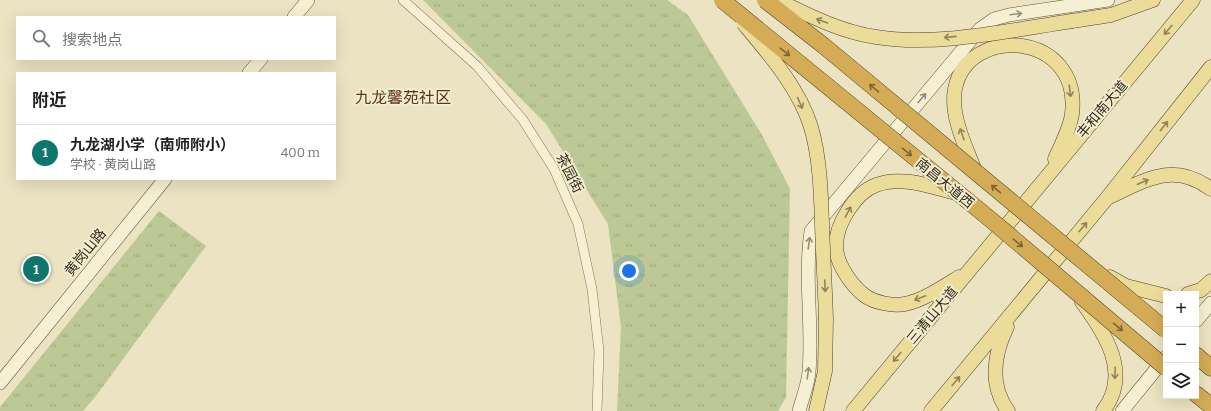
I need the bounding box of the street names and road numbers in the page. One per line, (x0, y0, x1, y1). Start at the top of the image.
street label: 丰和南大道 (1073, 77, 1131, 142)
street label: 茶园街 (552, 151, 587, 196)
street label: 南昌大道西 (912, 155, 977, 212)
street label: 黄岗山路 (61, 225, 110, 279)
street label: 三清山大道 (903, 283, 961, 348)

